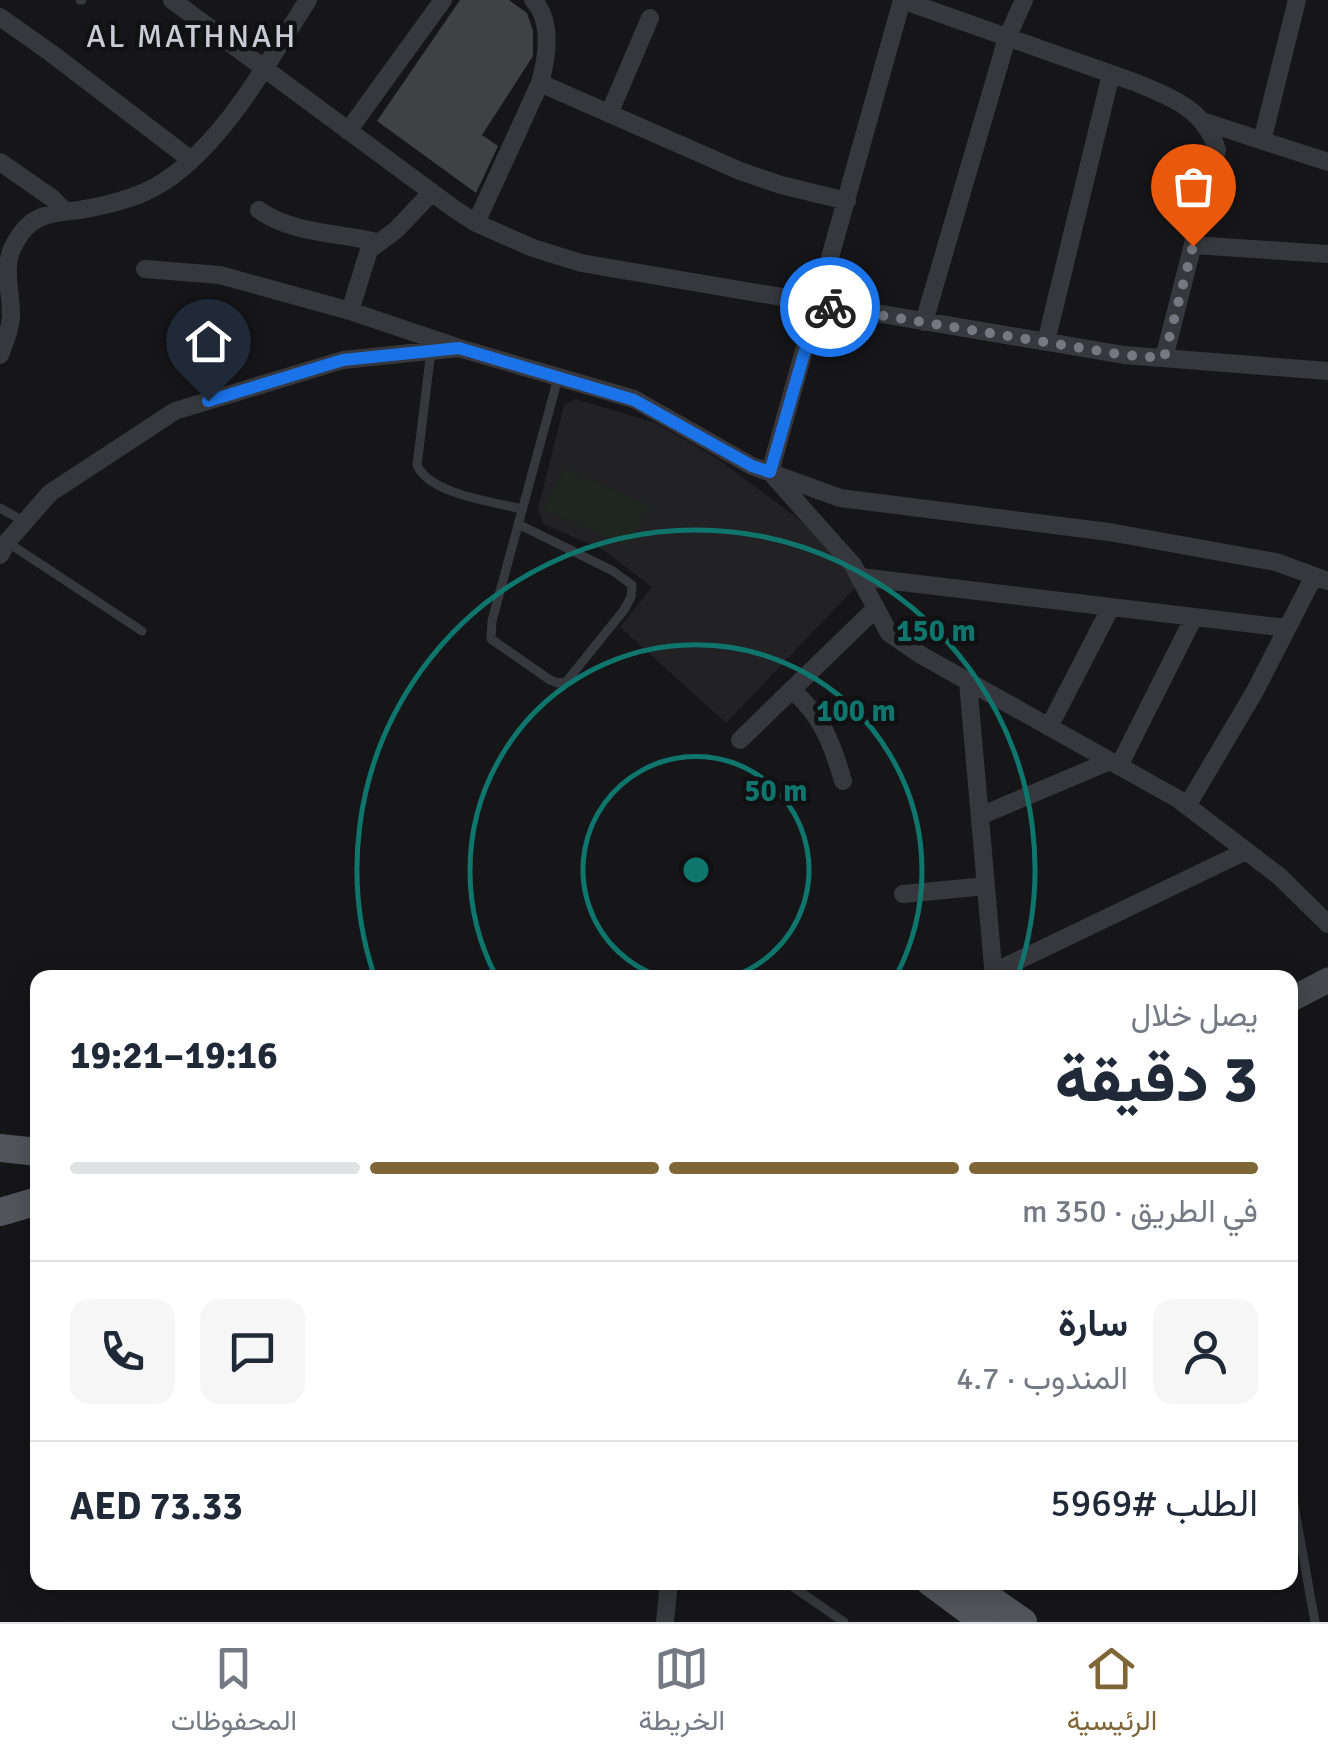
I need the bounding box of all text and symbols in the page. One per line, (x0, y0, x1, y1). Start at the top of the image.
district label: AL MATHNAH (86, 17, 298, 56)
pin (1151, 144, 1236, 247)
icon: bag (1166, 159, 1221, 214)
courier (780, 257, 880, 357)
icon: bike (803, 280, 858, 335)
pin (166, 299, 251, 402)
icon: home (181, 314, 236, 369)
text: 150 m (896, 613, 976, 650)
text: 100 m (816, 693, 896, 730)
text: 50 m (744, 773, 808, 810)
centre of rings (678, 852, 714, 888)
text: يصل خلال (1131, 996, 1258, 1035)
text: 19:16–19:21 (70, 1032, 278, 1079)
text: 3 دقيقة (1055, 1040, 1258, 1120)
text: في الطريق · 350 m (1022, 1192, 1258, 1231)
button: phone (70, 1299, 175, 1404)
button: chat (200, 1299, 305, 1404)
button: person (1153, 1299, 1258, 1404)
text: سارة (1058, 1300, 1128, 1347)
text: المندوب · 4.7 (956, 1359, 1128, 1398)
text: الطلب #5969 (1050, 1480, 1258, 1527)
text: AED 73.33 (70, 1483, 243, 1530)
tab: المحفوظات (171, 1641, 297, 1745)
tab: الخريطة (639, 1641, 725, 1745)
tab: الرئيسية (1067, 1641, 1157, 1745)

